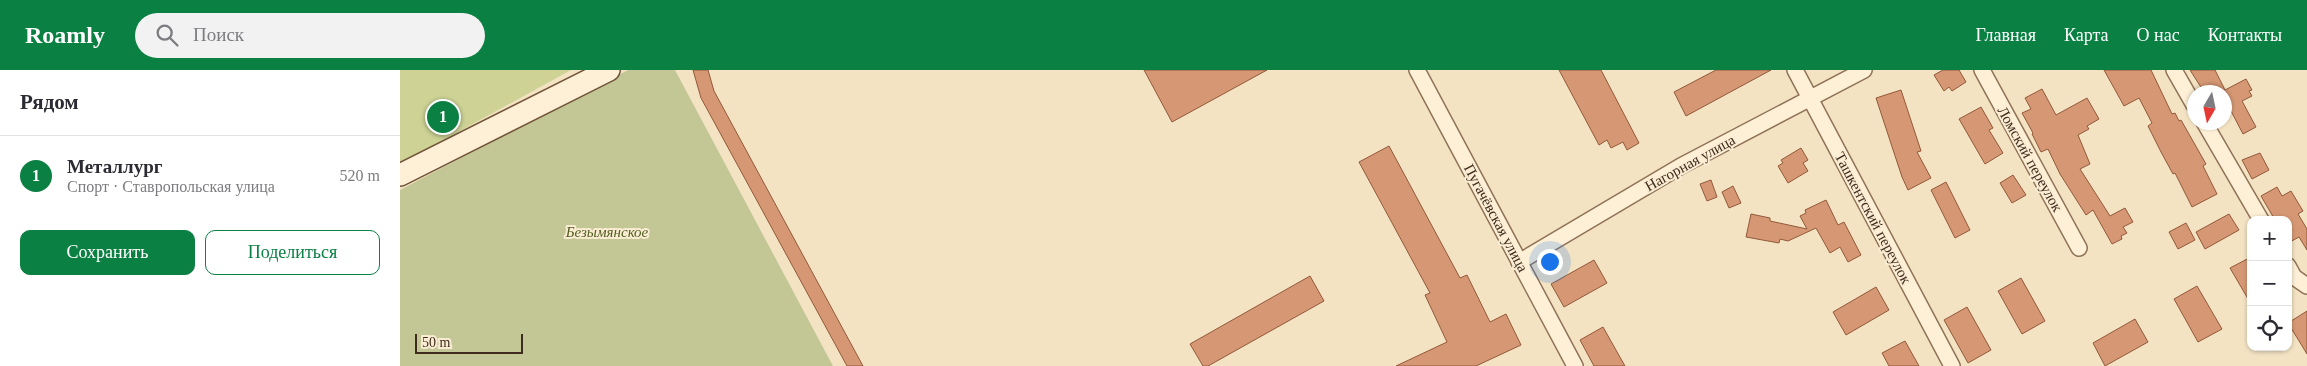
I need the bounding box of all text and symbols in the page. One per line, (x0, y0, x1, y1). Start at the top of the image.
search box (135, 13, 485, 58)
icon: search (153, 21, 181, 49)
text: Roamly (25, 22, 105, 48)
text: Поиск (193, 24, 244, 45)
text: Главная (1976, 25, 2036, 45)
text: Карта (2064, 25, 2109, 45)
text: О нас (2137, 25, 2180, 45)
text: Контакты (2208, 25, 2282, 45)
north arrow (2187, 85, 2232, 130)
text: Рядом (20, 90, 79, 114)
pin: 1 (427, 98, 459, 136)
street label: Ломский переулок (1994, 104, 2066, 215)
street label: Нагорная улица (1642, 131, 1738, 194)
street label: Ташкентский переулок (1832, 149, 1915, 287)
text: Металлург (67, 156, 162, 177)
street label: Пугачёвская улица (1461, 161, 1531, 275)
text: 1 (32, 167, 40, 184)
text: 520 m (340, 167, 380, 184)
text: Спорт · Ставропольская улица (67, 178, 275, 195)
map controls (2247, 216, 2292, 351)
button: + (2247, 216, 2292, 261)
park label: Безымянское (565, 224, 649, 240)
button: Сохранить (20, 230, 195, 275)
button: Поделиться (205, 230, 380, 275)
your location (1537, 249, 1563, 275)
button: − (2247, 261, 2292, 306)
button: locate (2247, 306, 2292, 351)
scale bar (415, 331, 522, 354)
text: 50 m (422, 335, 450, 350)

